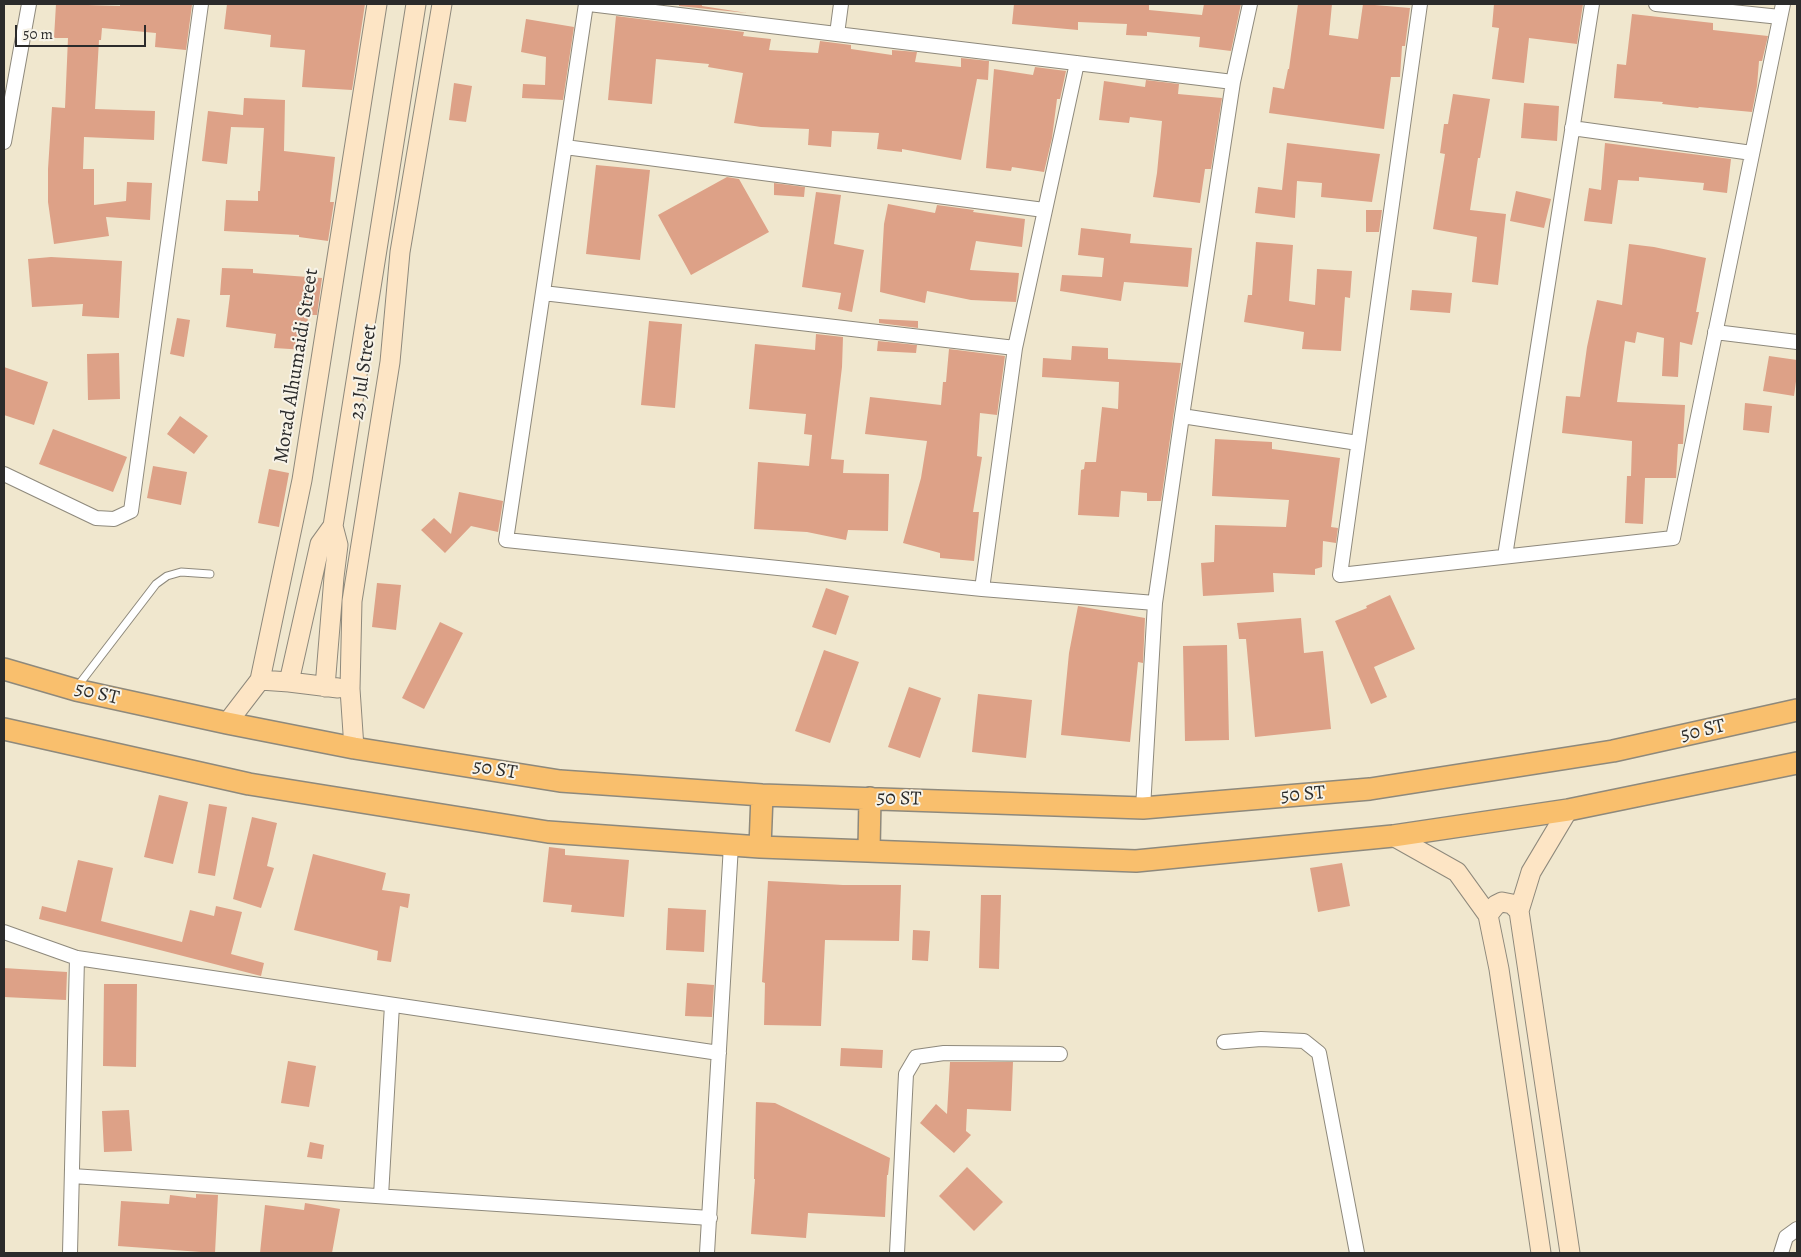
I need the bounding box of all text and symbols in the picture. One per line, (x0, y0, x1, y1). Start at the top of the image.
scale bar (18, 15, 149, 47)
text: 50 m (23, 24, 53, 44)
street label: Morad Alhumaidi Street (270, 267, 324, 465)
street label: 23 Jul Street (345, 323, 383, 421)
street label: 50 ST (73, 677, 121, 711)
street label: 50 ST (1679, 714, 1727, 748)
street label: 50 ST (471, 755, 519, 785)
street label: 50 ST (1280, 781, 1326, 809)
street label: 50 ST (876, 786, 922, 812)

